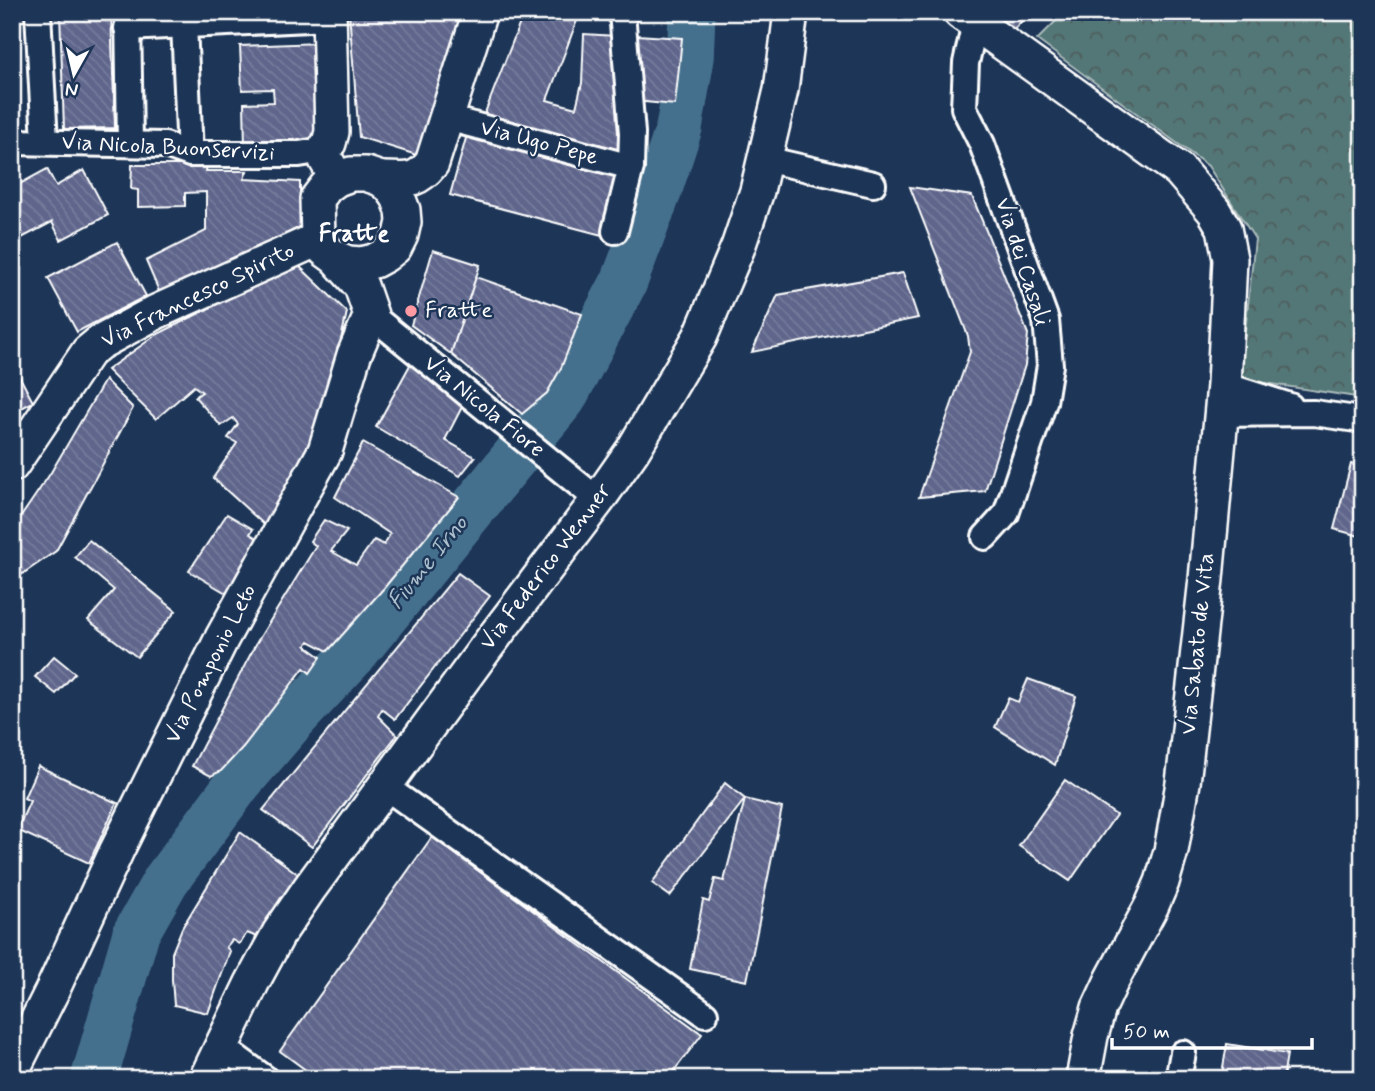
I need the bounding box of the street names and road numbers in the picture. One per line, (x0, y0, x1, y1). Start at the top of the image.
street label: Via Ugo Pepe (477, 113, 602, 173)
street label: Via Nicola Buonservizi (61, 127, 275, 169)
street label: Via dei Casali (987, 194, 1057, 330)
street label: Via Francesco Spirito (96, 236, 300, 356)
street label: Via Nicola Fiore (417, 349, 551, 465)
street label: Via Federico Wenner (473, 477, 619, 657)
street label: Via Sabato de Vita (1174, 551, 1222, 737)
street label: Via Pomponio Leto (158, 579, 264, 749)

